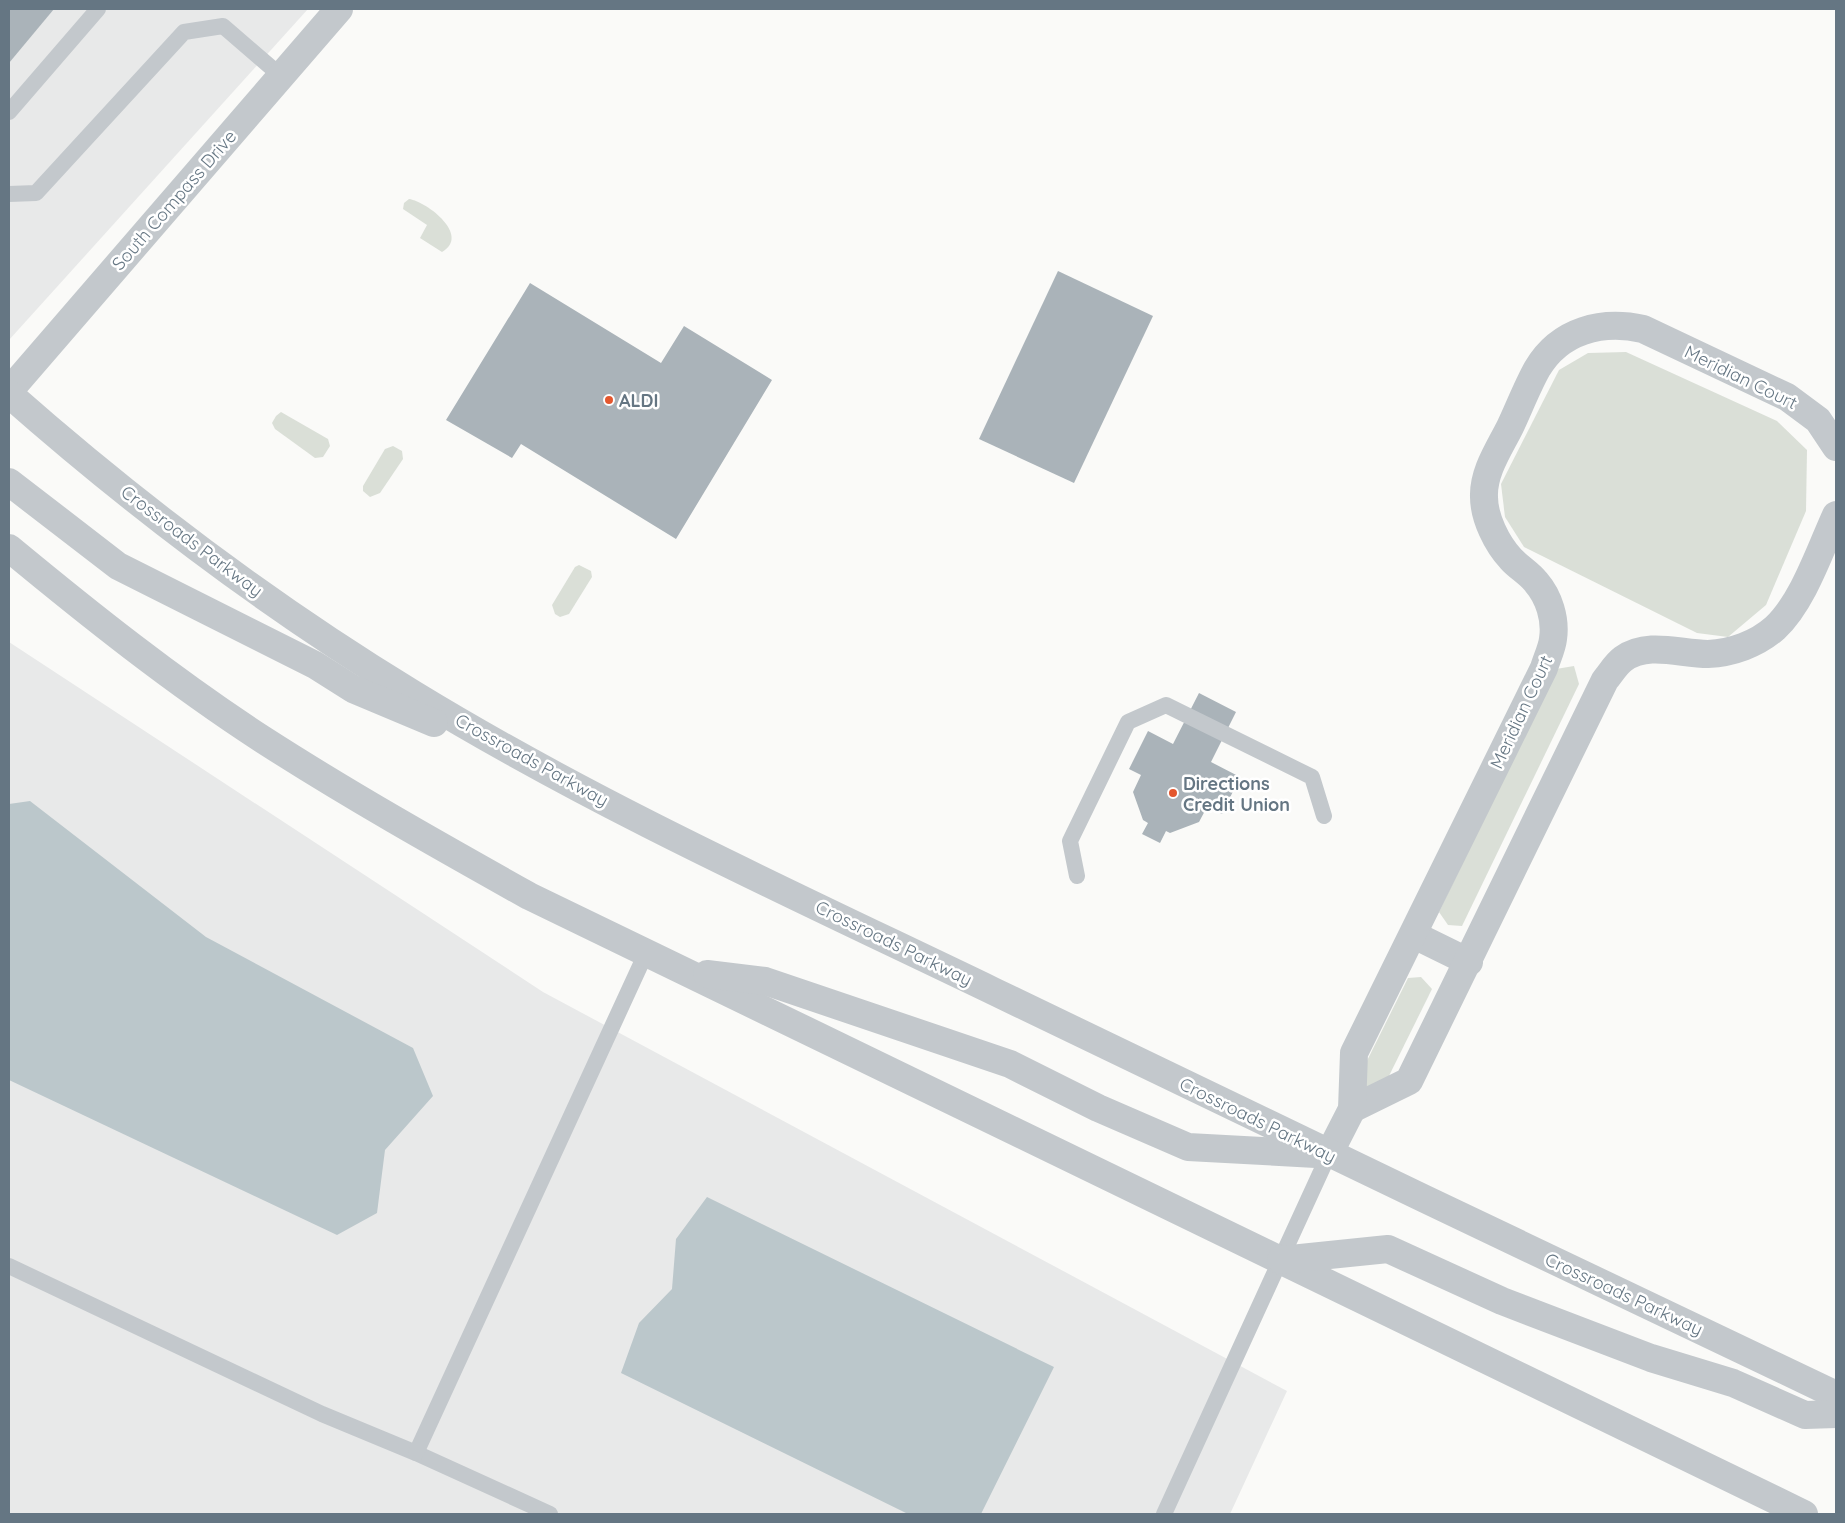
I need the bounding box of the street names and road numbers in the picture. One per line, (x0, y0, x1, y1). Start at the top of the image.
street label: South Compass Drive (107, 125, 241, 275)
street label: Meridian Court (1681, 340, 1801, 414)
street label: Crossroads Parkway (117, 480, 267, 602)
street label: Meridian Court (1485, 652, 1557, 772)
street label: Crossroads Parkway (451, 708, 613, 812)
street label: Crossroads Parkway (812, 895, 976, 991)
street label: Crossroads Parkway (1176, 1072, 1340, 1168)
street label: Crossroads Parkway (1541, 1247, 1707, 1341)

